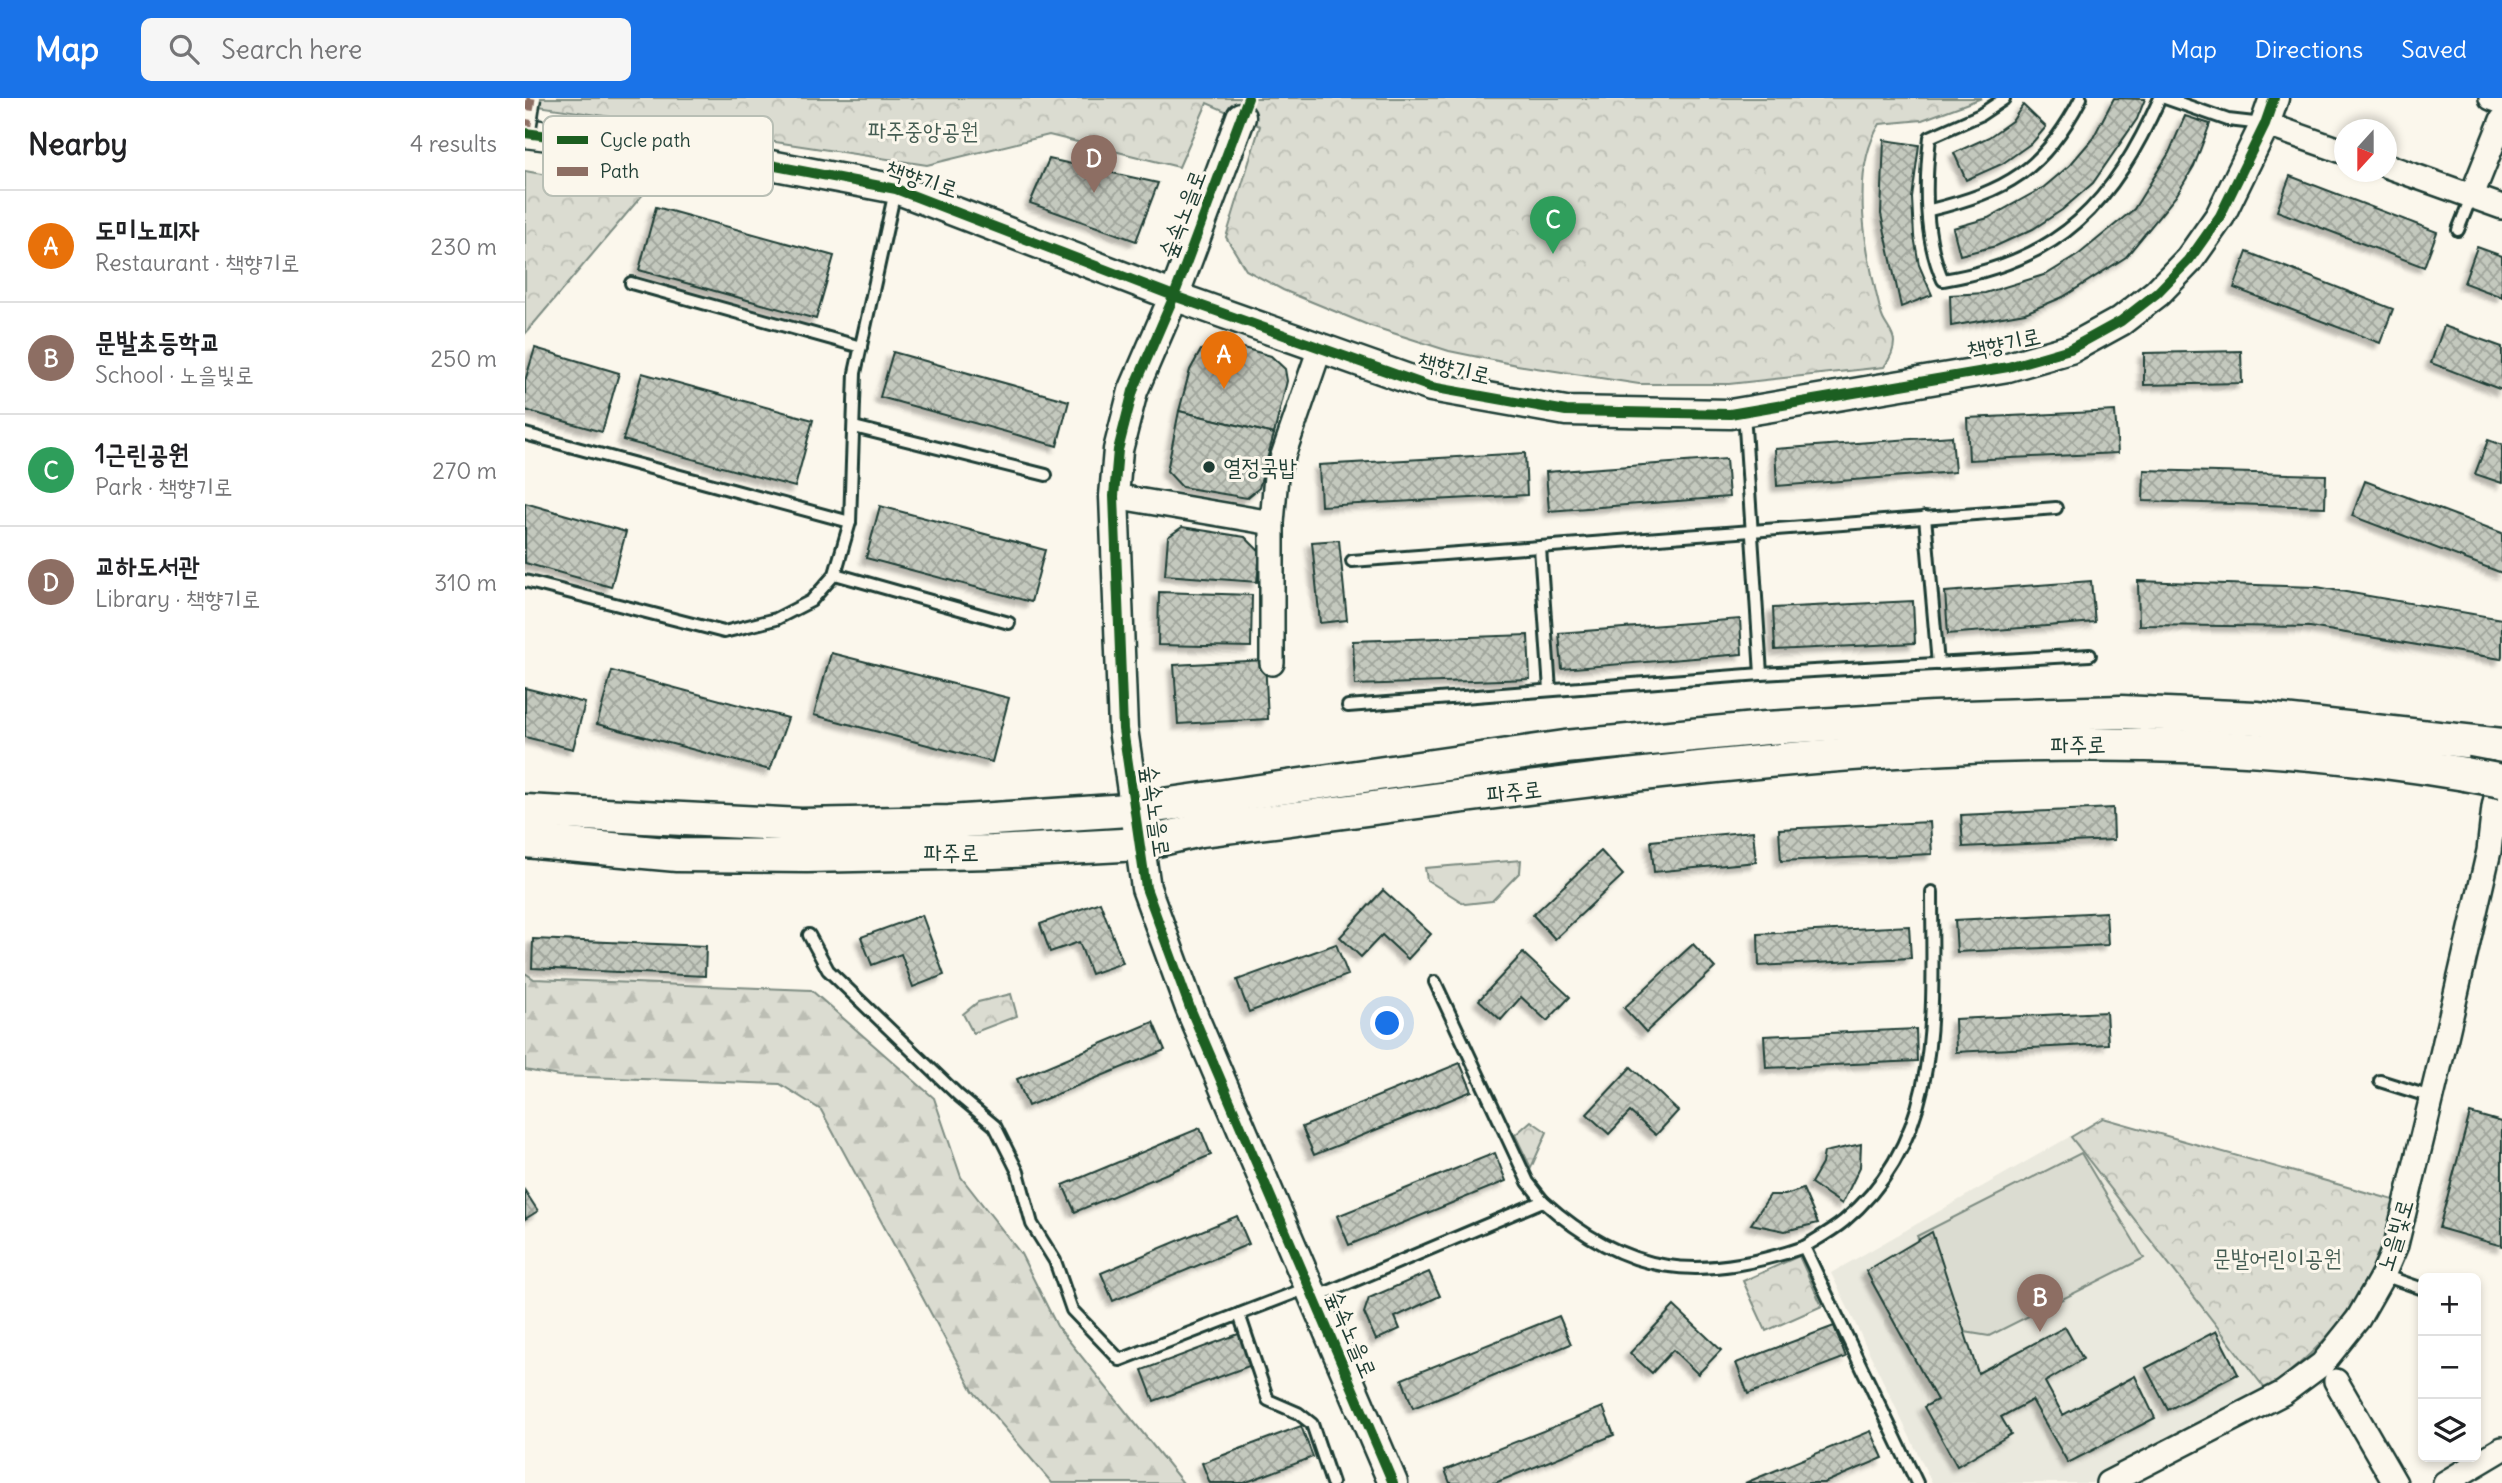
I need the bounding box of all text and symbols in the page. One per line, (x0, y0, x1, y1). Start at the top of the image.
search box (141, 18, 631, 81)
text: Map (35, 28, 99, 70)
icon: search (165, 30, 203, 68)
text: Search here (221, 33, 362, 66)
text: Map (2170, 34, 2217, 64)
text: Directions (2255, 34, 2363, 64)
text: Saved (2401, 34, 2467, 64)
legend (543, 116, 773, 196)
park label: 파주중앙공원 (867, 116, 979, 145)
north arrow (2334, 119, 2397, 182)
text: Nearby (28, 125, 128, 163)
text: Cycle path (600, 128, 691, 152)
text: 4 results (410, 129, 497, 158)
pin: D (1071, 135, 1117, 193)
street label: 책향기로 (882, 153, 962, 204)
text: Path (600, 159, 639, 183)
street label: 숲속노을로 (1151, 165, 1212, 262)
pin: C (1530, 196, 1576, 254)
text: 도미노피자 (95, 213, 200, 246)
text: A (44, 232, 58, 261)
text: 230 m (431, 232, 497, 261)
text: Restaurant · 책향기로 (95, 248, 299, 277)
street label: 책향기로 (1965, 321, 2043, 364)
text: 문발초등학교 (95, 325, 221, 358)
pin: A (1201, 331, 1247, 389)
text: B (43, 344, 59, 373)
text: 250 m (430, 344, 497, 373)
street label: 책향기로 (1415, 345, 1493, 390)
text: School · 노을빛로 (95, 360, 254, 389)
text: 1근린공원 (95, 437, 189, 470)
place label: 열정국밥 (1223, 452, 1298, 481)
text: C (43, 456, 59, 485)
text: 270 m (432, 456, 497, 485)
marker: 열정국밥 (1201, 459, 1217, 475)
text: Park · 책향기로 (95, 472, 233, 501)
text: 교하도서관 (95, 549, 200, 582)
text: D (43, 568, 59, 597)
text: 310 m (434, 568, 497, 597)
text: Library · 책향기로 (95, 584, 260, 613)
street label: 파주로 (2050, 729, 2106, 760)
street label: 숲속노을로 (1136, 763, 1177, 859)
street label: 파주로 (1485, 774, 1543, 809)
street label: 파주로 (923, 838, 979, 867)
your location (1370, 1006, 1404, 1040)
street label: 노을빛로 (2370, 1195, 2419, 1274)
park label: 문발어린이공원 (2212, 1243, 2342, 1272)
map controls (2418, 1273, 2481, 1462)
button: + (2418, 1273, 2481, 1336)
pin: B (2017, 1274, 2063, 1332)
street label: 숲속노을로 (1321, 1286, 1384, 1382)
button: − (2418, 1336, 2481, 1399)
button: layers (2418, 1399, 2481, 1462)

